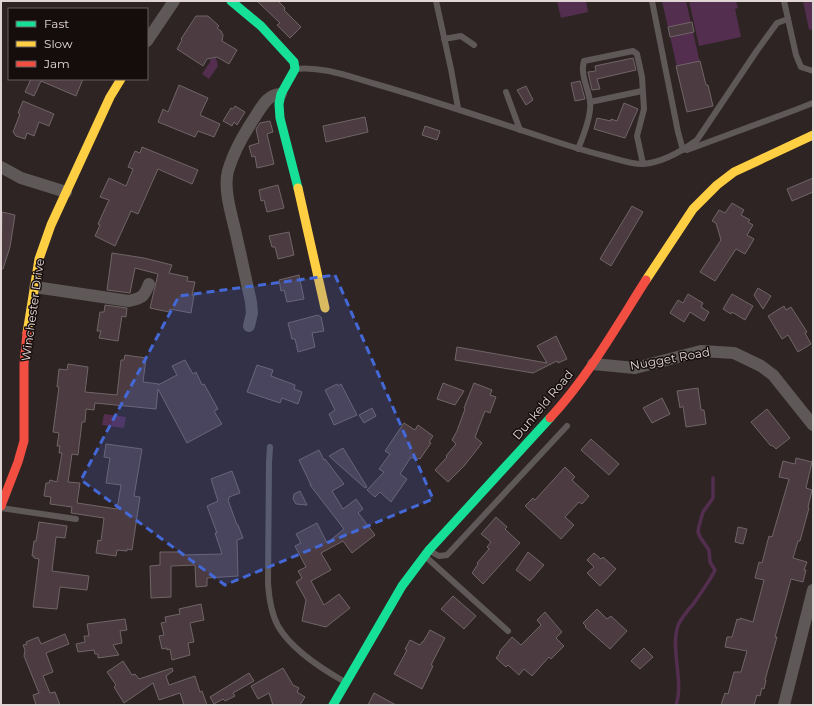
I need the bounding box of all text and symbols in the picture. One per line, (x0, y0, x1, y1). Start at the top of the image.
legend (8, 8, 148, 80)
text: Fast (44, 16, 69, 31)
text: Slow (44, 36, 73, 51)
text: Jam (43, 56, 70, 71)
street label: Winchester Drive (18, 258, 47, 362)
street label: Nugget Road (629, 344, 711, 373)
street label: Dunkeld Road (509, 367, 576, 442)

